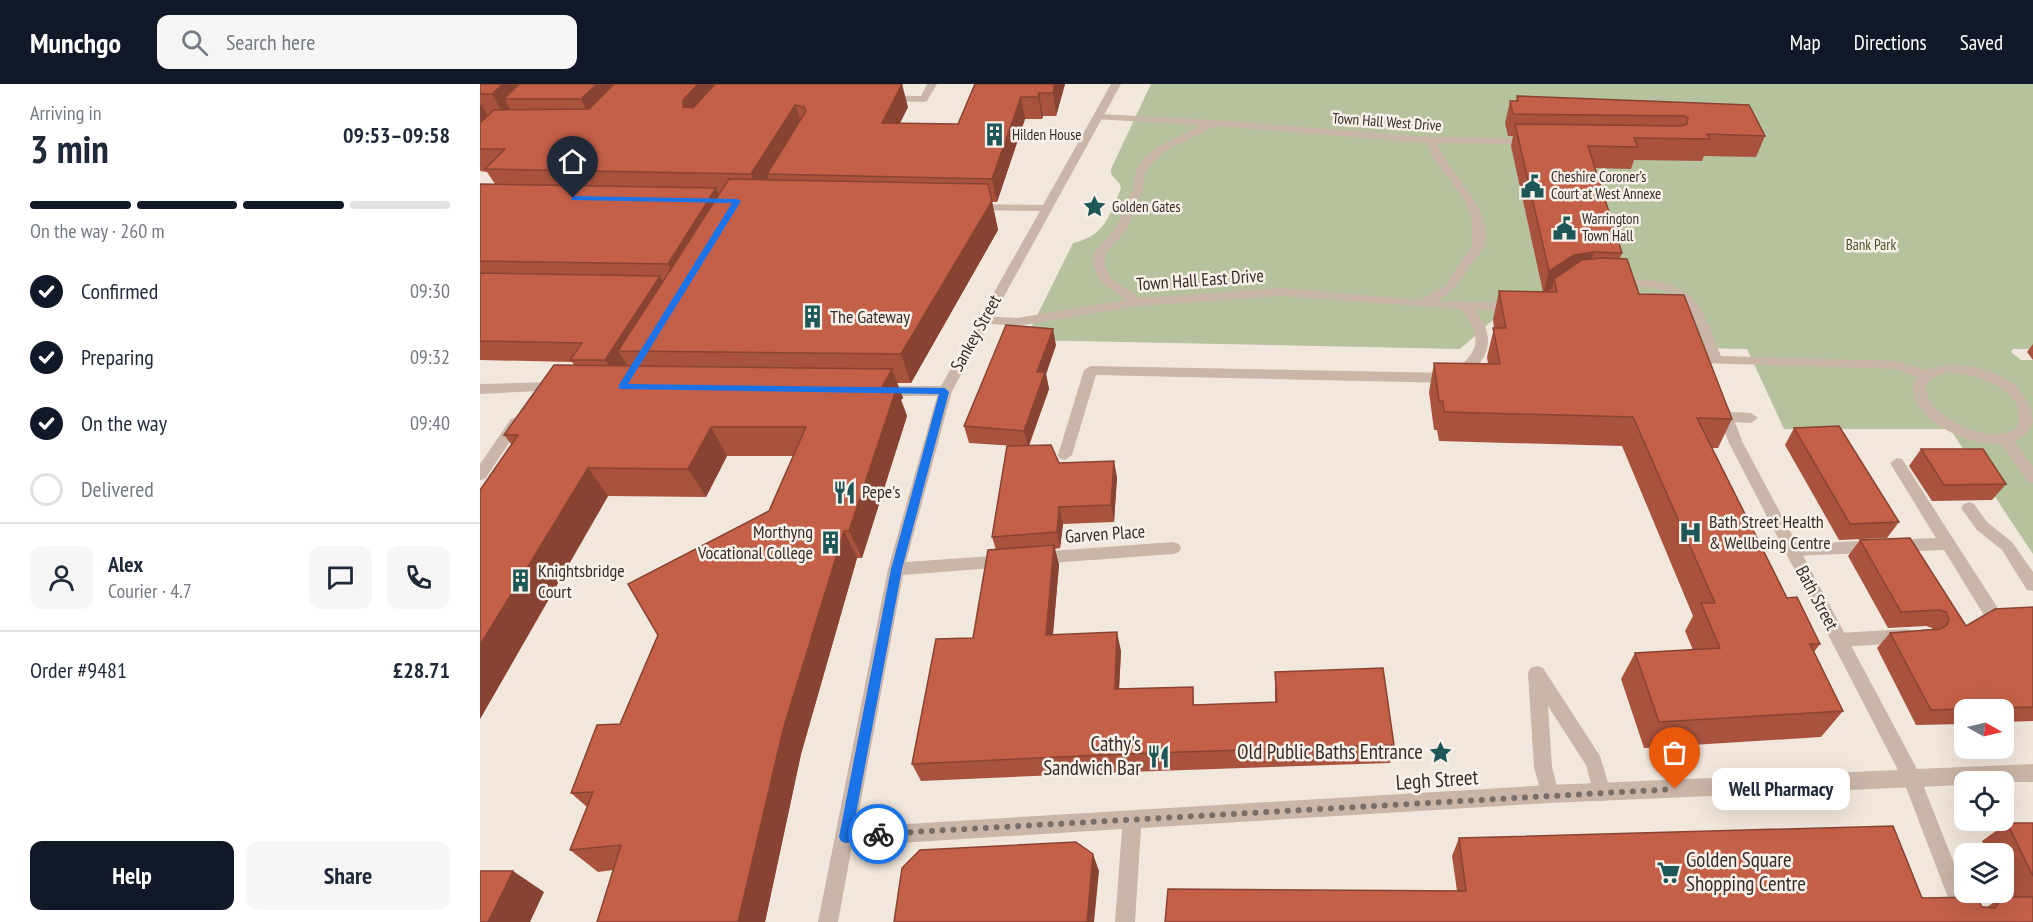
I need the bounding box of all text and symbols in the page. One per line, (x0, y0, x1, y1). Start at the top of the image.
search box (157, 15, 577, 69)
text: Munchgo (30, 24, 121, 61)
icon: search (178, 26, 211, 59)
text: Search here (226, 28, 315, 56)
text: Map (1790, 29, 1821, 56)
text: Directions (1854, 29, 1927, 56)
text: Saved (1960, 29, 2003, 56)
text: Arriving in (30, 100, 102, 126)
street label: Town Hall West Drive (1332, 108, 1442, 135)
text: 09:53–09:58 (343, 121, 450, 149)
building icon: Hilden House (981, 122, 1007, 148)
text: 3 min (30, 123, 109, 174)
place label: Hilden House (1012, 125, 1082, 144)
pin (547, 136, 598, 198)
icon: home (556, 145, 589, 178)
place label: Cheshire Coroner’s Court at West Annexe (1551, 167, 1661, 203)
public building icon: Cheshire Coroner’s Court at West Annexe (1520, 173, 1546, 199)
place icon: Golden Gates (1081, 194, 1107, 220)
place label: Golden Gates (1112, 197, 1180, 216)
place label: Warrington Town Hall (1582, 209, 1639, 245)
public building icon: Warrington Town Hall (1551, 215, 1577, 241)
text: On the way · 260 m (30, 218, 165, 244)
park label: Bank Park (1846, 235, 1896, 254)
street label: Town Hall East Drive (1135, 264, 1264, 295)
icon: check (30, 275, 63, 308)
text: Confirmed (81, 277, 158, 305)
text: 09:30 (410, 278, 450, 304)
street label: Sankey Street (945, 290, 1006, 375)
building icon: The Gateway (799, 304, 825, 330)
place label: The Gateway (830, 305, 910, 328)
icon: check (30, 341, 63, 374)
text: Preparing (81, 343, 154, 371)
text: 09:32 (410, 344, 450, 370)
icon: check (30, 407, 63, 440)
text: On the way (81, 409, 167, 437)
text: 09:40 (410, 410, 450, 436)
text: Delivered (81, 475, 154, 503)
restaurant icon: Pepe's (831, 479, 857, 505)
place label: Pepe's (862, 480, 900, 503)
place label: Bath Street Health & Wellbeing Centre (1709, 510, 1831, 554)
street label: Garven Place (1064, 519, 1146, 548)
hospital icon: Bath Street Health & Wellbeing Centre (1678, 519, 1704, 545)
place label: Morthyng Vocational College (697, 520, 813, 564)
building icon: Morthyng Vocational College (818, 529, 844, 555)
button: person (30, 546, 93, 609)
button: chat (309, 546, 372, 609)
button: phone (387, 546, 450, 609)
text: Alex (108, 550, 143, 578)
place label: Knightsbridge Court (538, 559, 625, 603)
street label: Bath Street (1791, 562, 1844, 634)
building icon: Knightsbridge Court (507, 568, 533, 594)
text: Courier · 4.7 (108, 578, 192, 604)
text: Order #9481 (30, 656, 127, 684)
text: £28.71 (393, 656, 450, 684)
north arrow (1954, 699, 2014, 759)
map controls (1954, 699, 2014, 903)
pin (1649, 727, 1700, 789)
place label: Cathy's Sandwich Bar (1043, 730, 1141, 781)
icon: bag (1658, 736, 1691, 769)
place label: Old Public Baths Entrance (1237, 738, 1423, 765)
place icon: Old Public Baths Entrance (1428, 739, 1454, 765)
restaurant icon: Cathy's Sandwich Bar (1146, 743, 1172, 769)
street label: Legh Street (1395, 763, 1479, 796)
callout: Well Pharmacy (1711, 768, 1849, 810)
button: locate (1954, 771, 2014, 831)
text: Well Pharmacy (1729, 776, 1833, 802)
courier (848, 804, 908, 864)
icon: bike (862, 818, 895, 851)
button: Help (30, 841, 234, 910)
button: Share (246, 841, 450, 910)
button: layers (1954, 843, 2014, 903)
place label: Golden Square Shopping Centre (1686, 846, 1806, 897)
supermarket icon: Golden Square Shopping Centre (1655, 859, 1681, 885)

